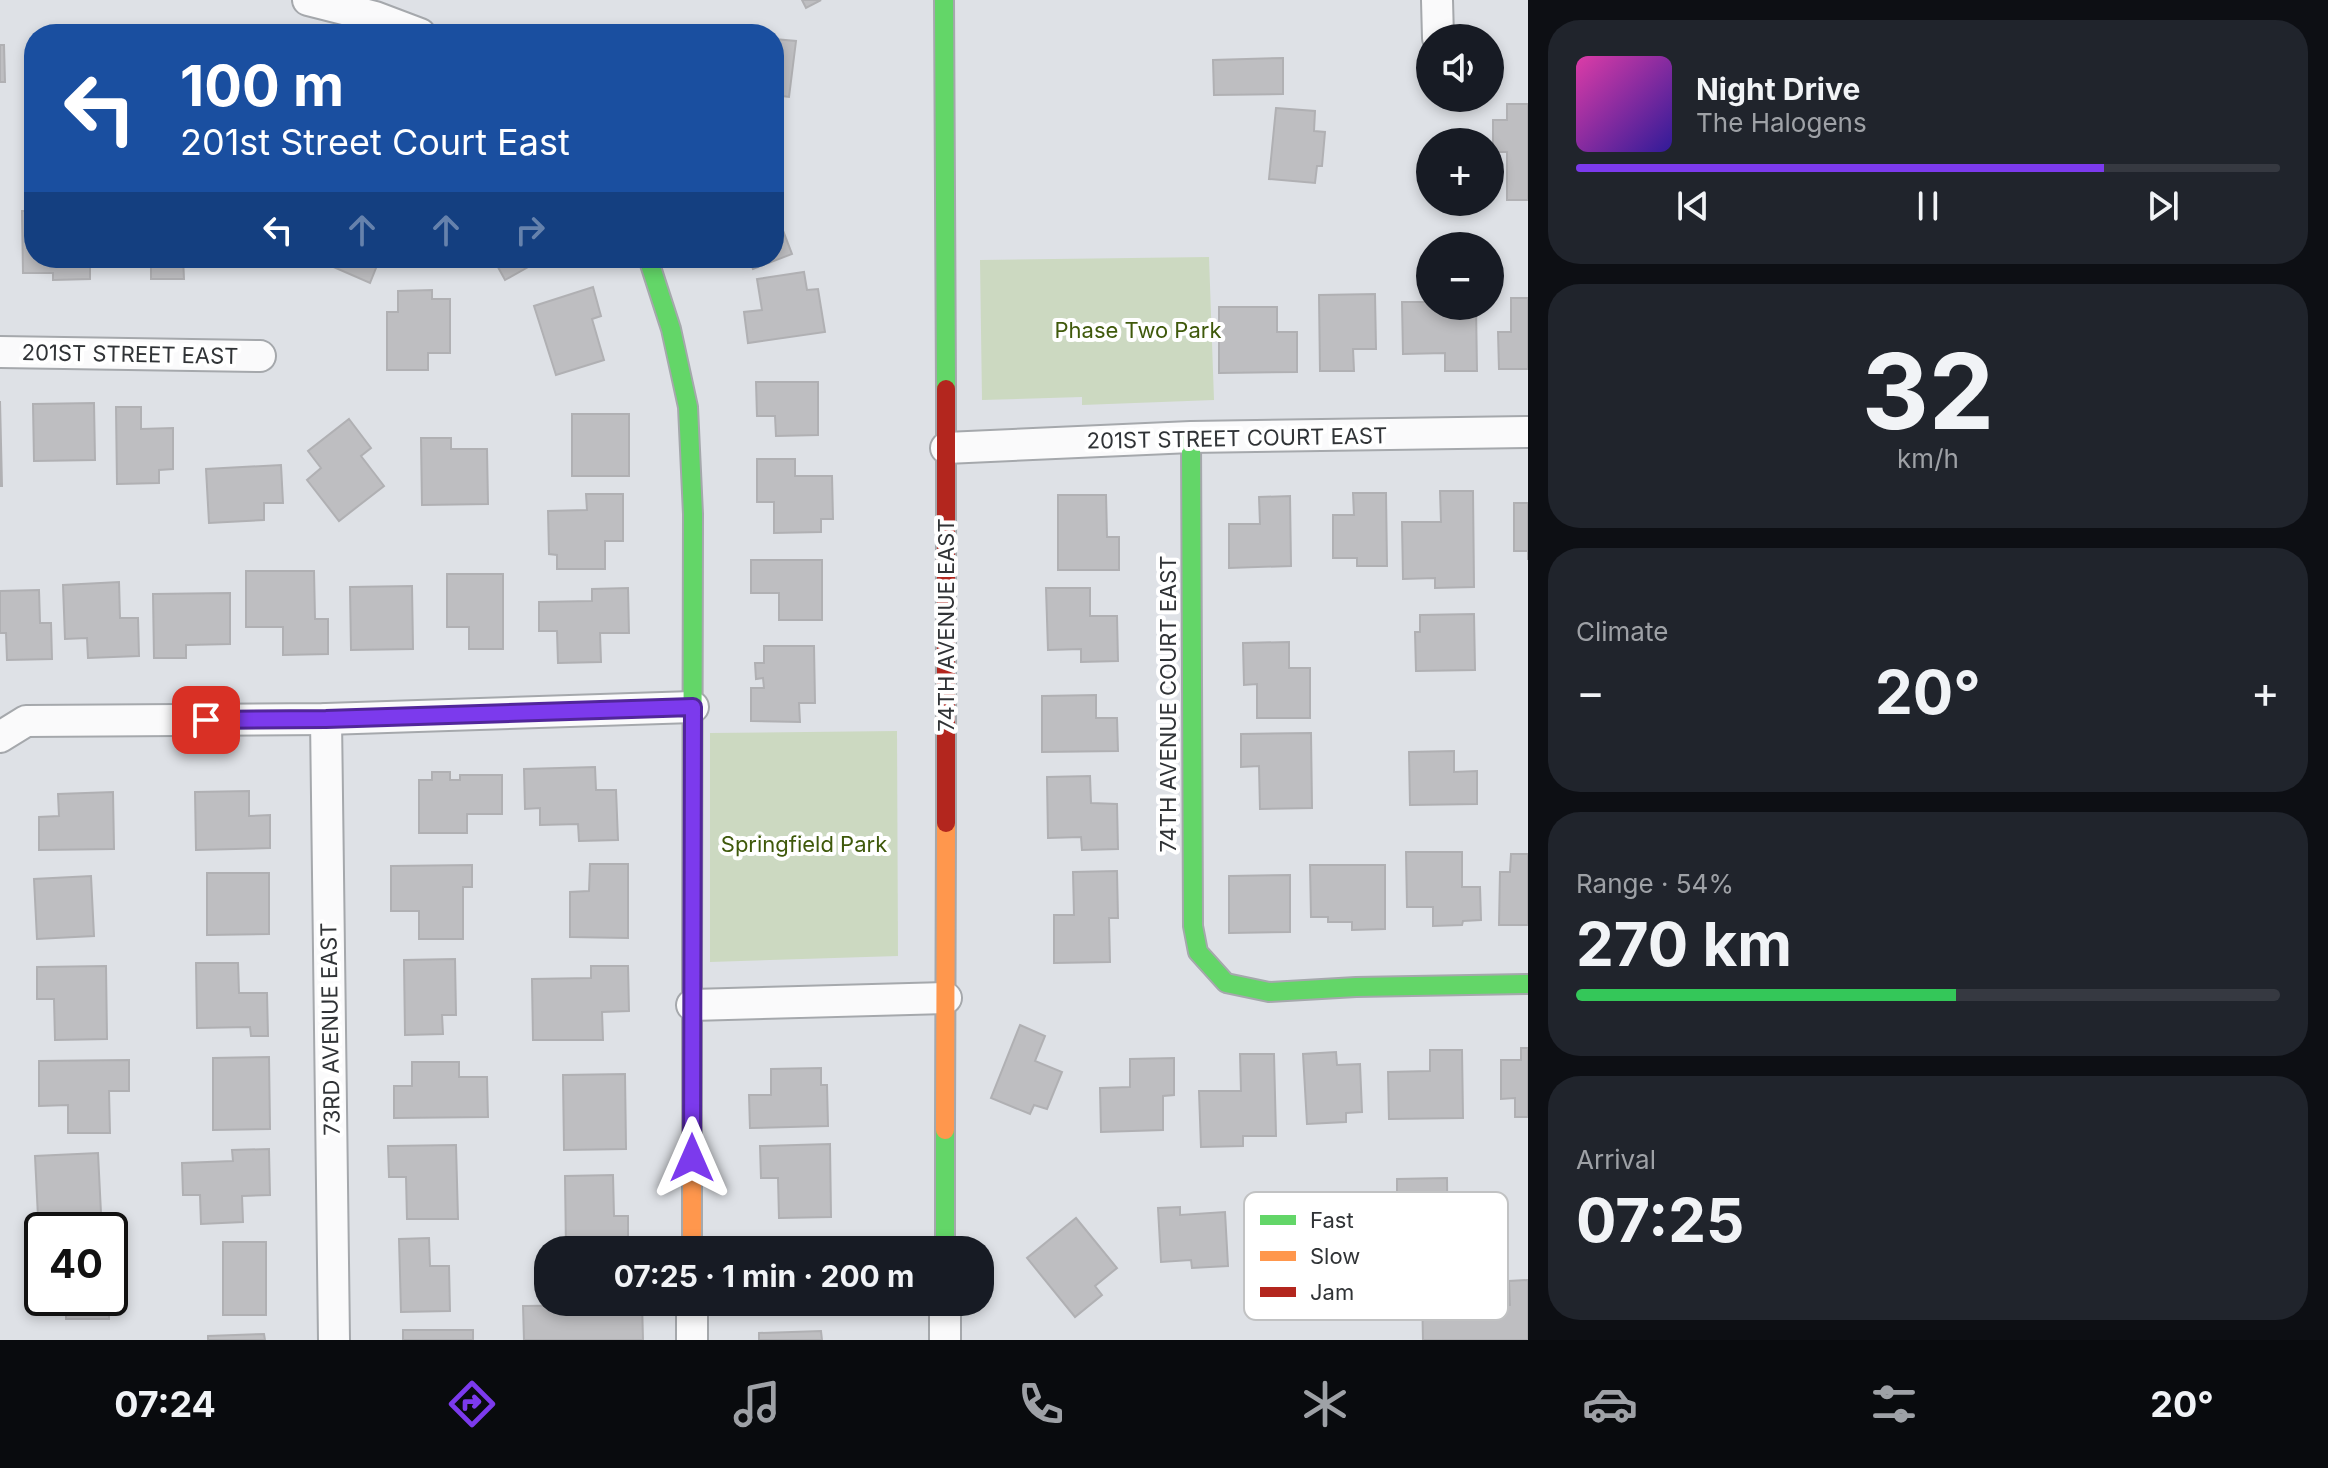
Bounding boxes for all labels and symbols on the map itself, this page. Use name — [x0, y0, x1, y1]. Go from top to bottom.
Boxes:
park label: Phase Two Park — [1055, 317, 1221, 343]
street label: 201ST STREET EAST — [21, 339, 239, 369]
street label: 201ST STREET COURT EAST — [1086, 422, 1388, 454]
street label: 74TH AVENUE EAST — [933, 518, 959, 732]
street label: 74TH AVENUE COURT EAST — [1155, 555, 1181, 853]
pin — [172, 686, 240, 754]
park label: Springfield Park — [721, 831, 887, 857]
street label: 73RD AVENUE EAST — [315, 922, 345, 1136]
position arrow — [650, 1116, 734, 1200]
legend — [1244, 1192, 1508, 1320]
text: Fast — [1310, 1207, 1354, 1233]
speed limit sign: 40 — [24, 1212, 128, 1316]
text: Slow — [1310, 1243, 1360, 1269]
text: Jam — [1310, 1279, 1354, 1305]

